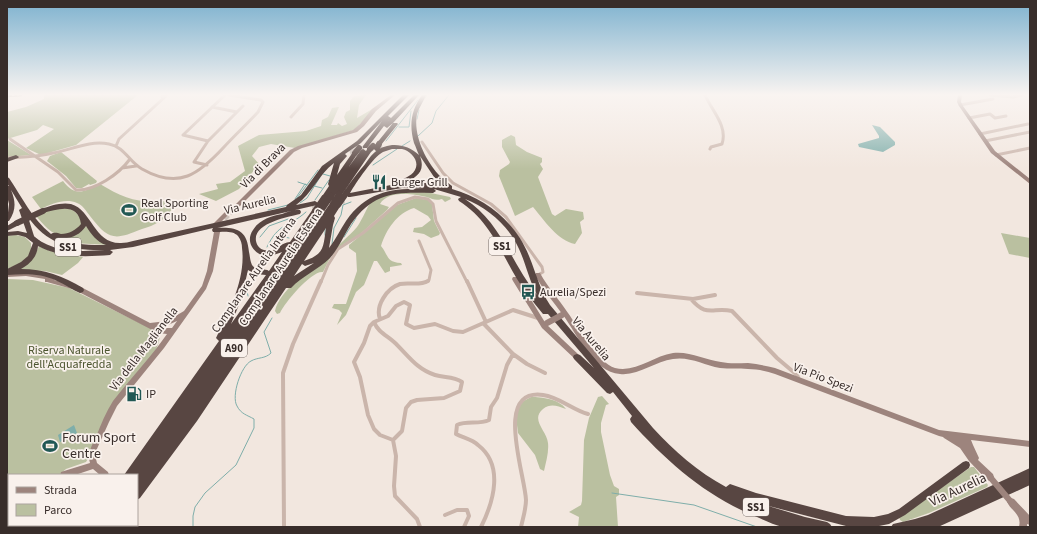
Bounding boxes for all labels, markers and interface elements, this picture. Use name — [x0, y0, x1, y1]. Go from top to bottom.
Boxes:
street label: Via di Brava — [236, 139, 290, 193]
restaurant icon: Burger Grill — [370, 173, 388, 191]
place label: Burger Grill — [391, 174, 448, 191]
street label: Via Aurelia — [222, 191, 278, 219]
place label: Real Sporting Golf Club — [141, 195, 208, 226]
sports icon: Real Sporting Golf Club — [120, 201, 138, 219]
street label: Complanare Aurelia Esterna — [235, 205, 327, 329]
street label: Complanare Aurelia Interna — [208, 214, 300, 336]
road number: SS1 — [489, 237, 515, 255]
road number: SS1 — [55, 238, 81, 256]
bus stop icon: Aurelia/Spezi — [519, 283, 537, 301]
place label: Aurelia/Spezi — [540, 284, 606, 301]
street label: Via della Maglianella — [106, 303, 182, 395]
street label: Via Aurelia — [568, 313, 614, 365]
road number: A90 — [221, 339, 247, 357]
park label: Riserva Naturale dell'Acquafredda — [27, 342, 111, 373]
street label: Via Pio Spezi — [790, 359, 856, 397]
fuel station icon: IP — [125, 385, 143, 403]
place label: IP — [146, 386, 156, 403]
place label: Forum Sport Centre — [62, 428, 136, 464]
sports icon: Forum Sport Centre — [41, 437, 59, 455]
street label: Via Aurelia — [926, 468, 990, 512]
legend — [8, 474, 138, 526]
text: Strada — [44, 482, 77, 499]
road number: SS1 — [743, 498, 769, 516]
text: Parco — [44, 502, 72, 519]

